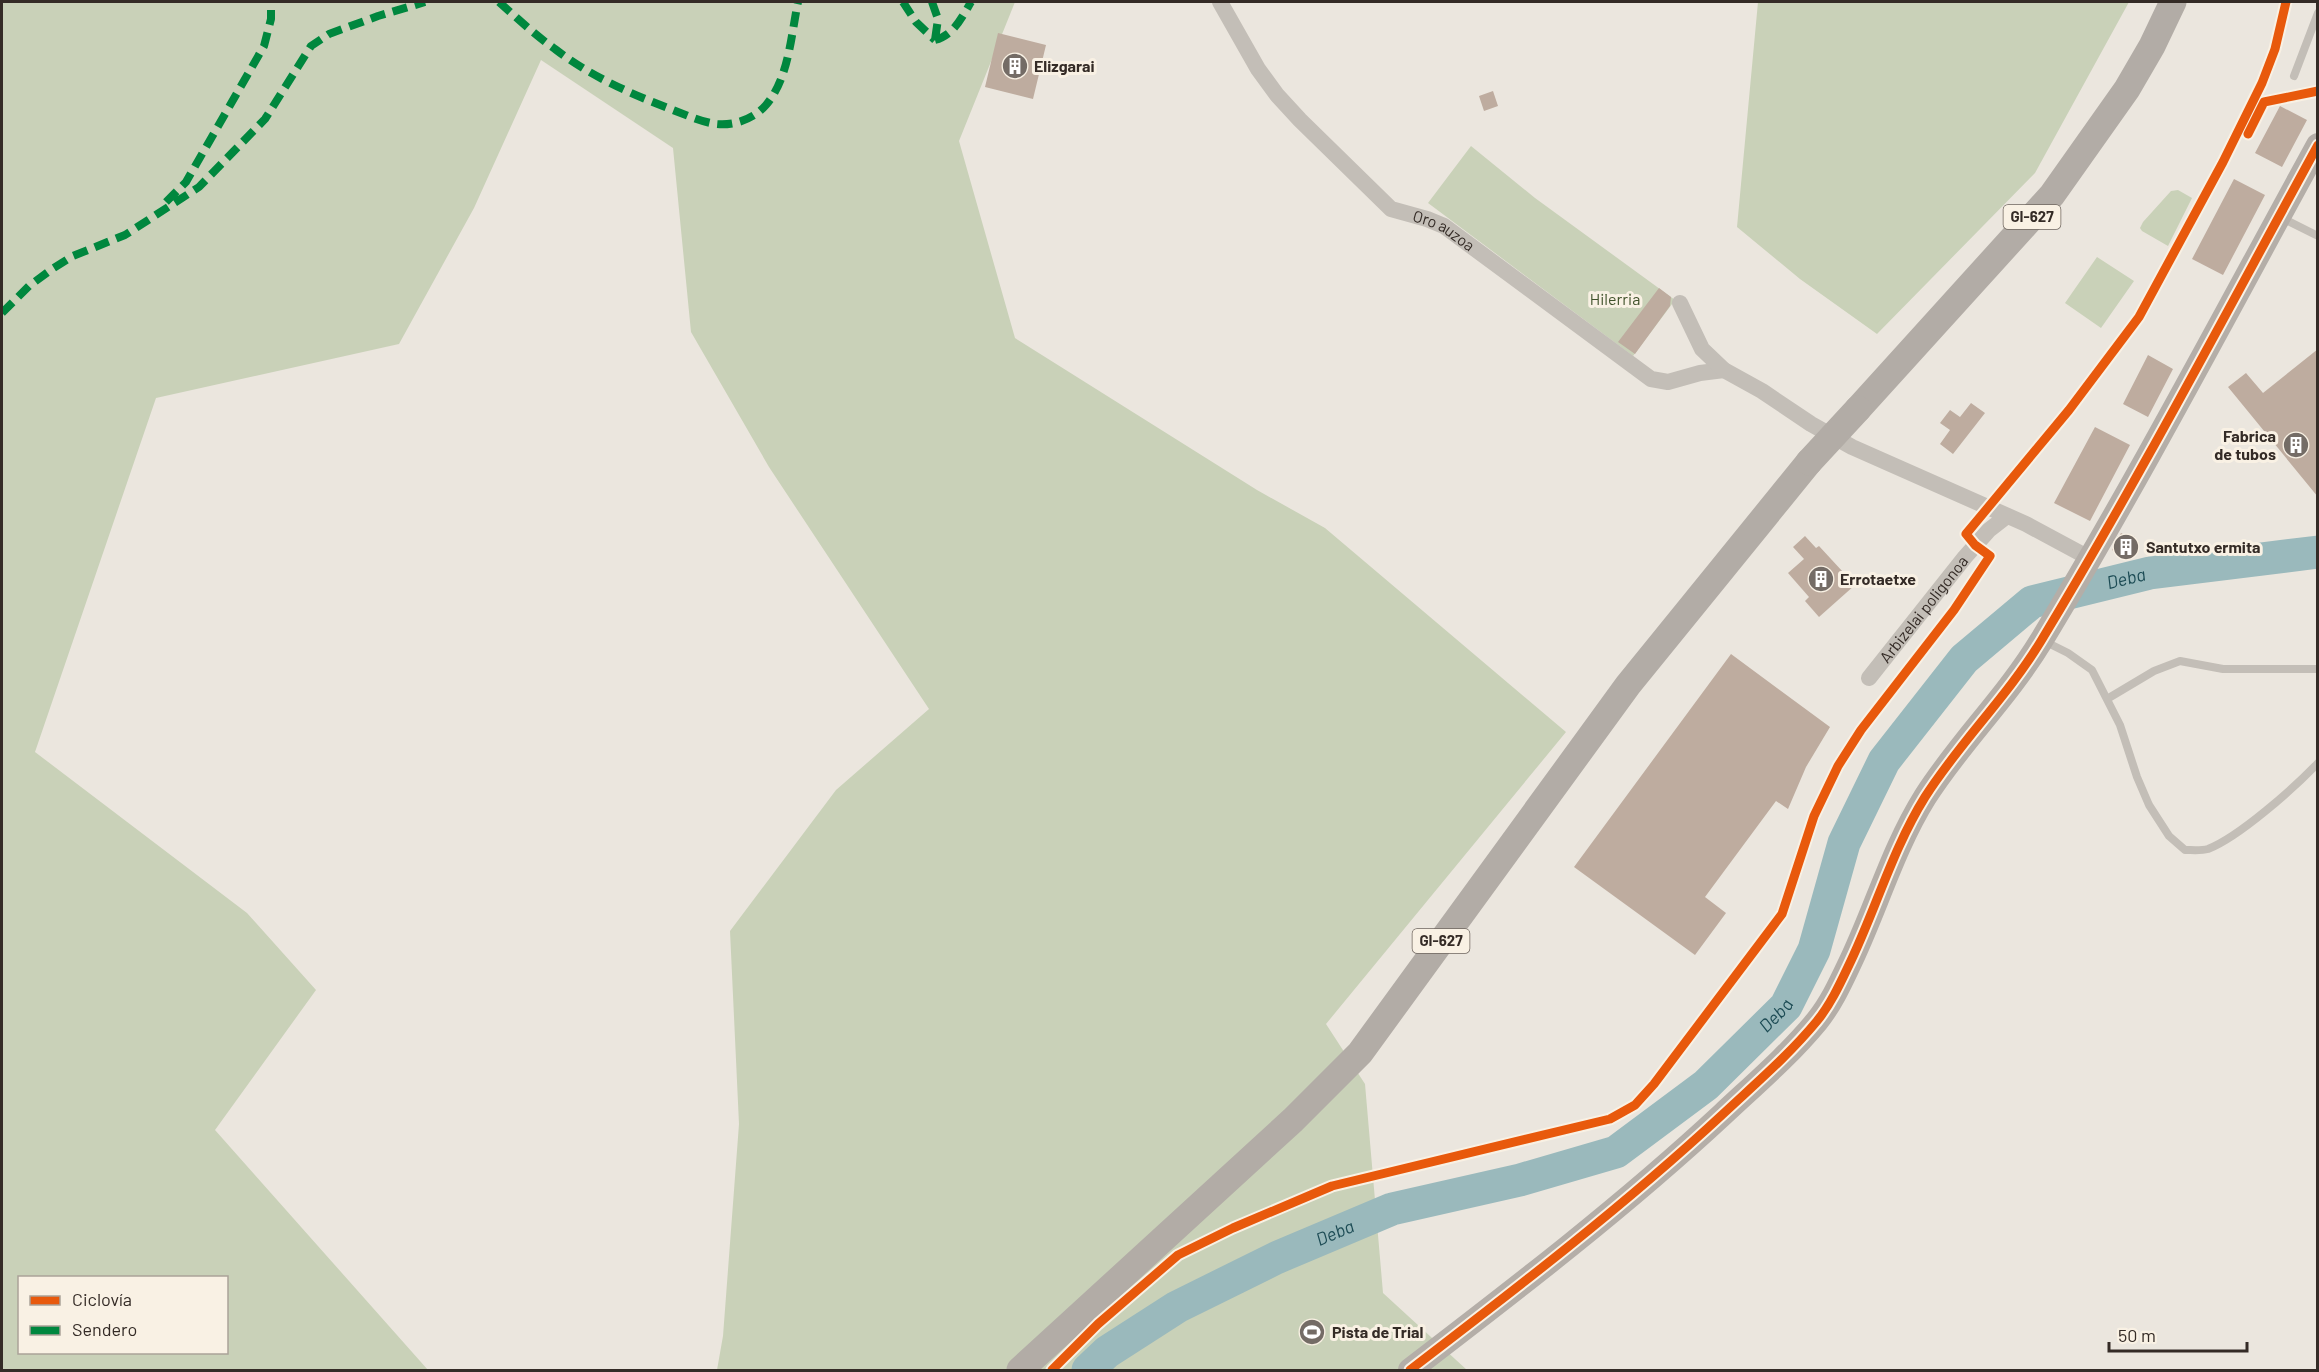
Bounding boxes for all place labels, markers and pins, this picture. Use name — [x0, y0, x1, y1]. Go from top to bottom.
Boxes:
building icon: Elizgarai — [1000, 51, 1030, 81]
place label: Elizgarai — [1034, 56, 1095, 75]
place label: Fabrica de tubos — [2214, 426, 2276, 463]
building icon: Fabrica de tubos — [2281, 430, 2311, 460]
building icon: Santutxo ermita — [2111, 532, 2141, 562]
place label: Santutxo ermita — [2146, 537, 2260, 556]
building icon: Errotaetxe — [1806, 564, 1836, 594]
place label: Errotaetxe — [1840, 569, 1916, 588]
sports icon: Pista de Trial — [1297, 1317, 1327, 1347]
place label: Pista de Trial — [1332, 1322, 1423, 1341]

